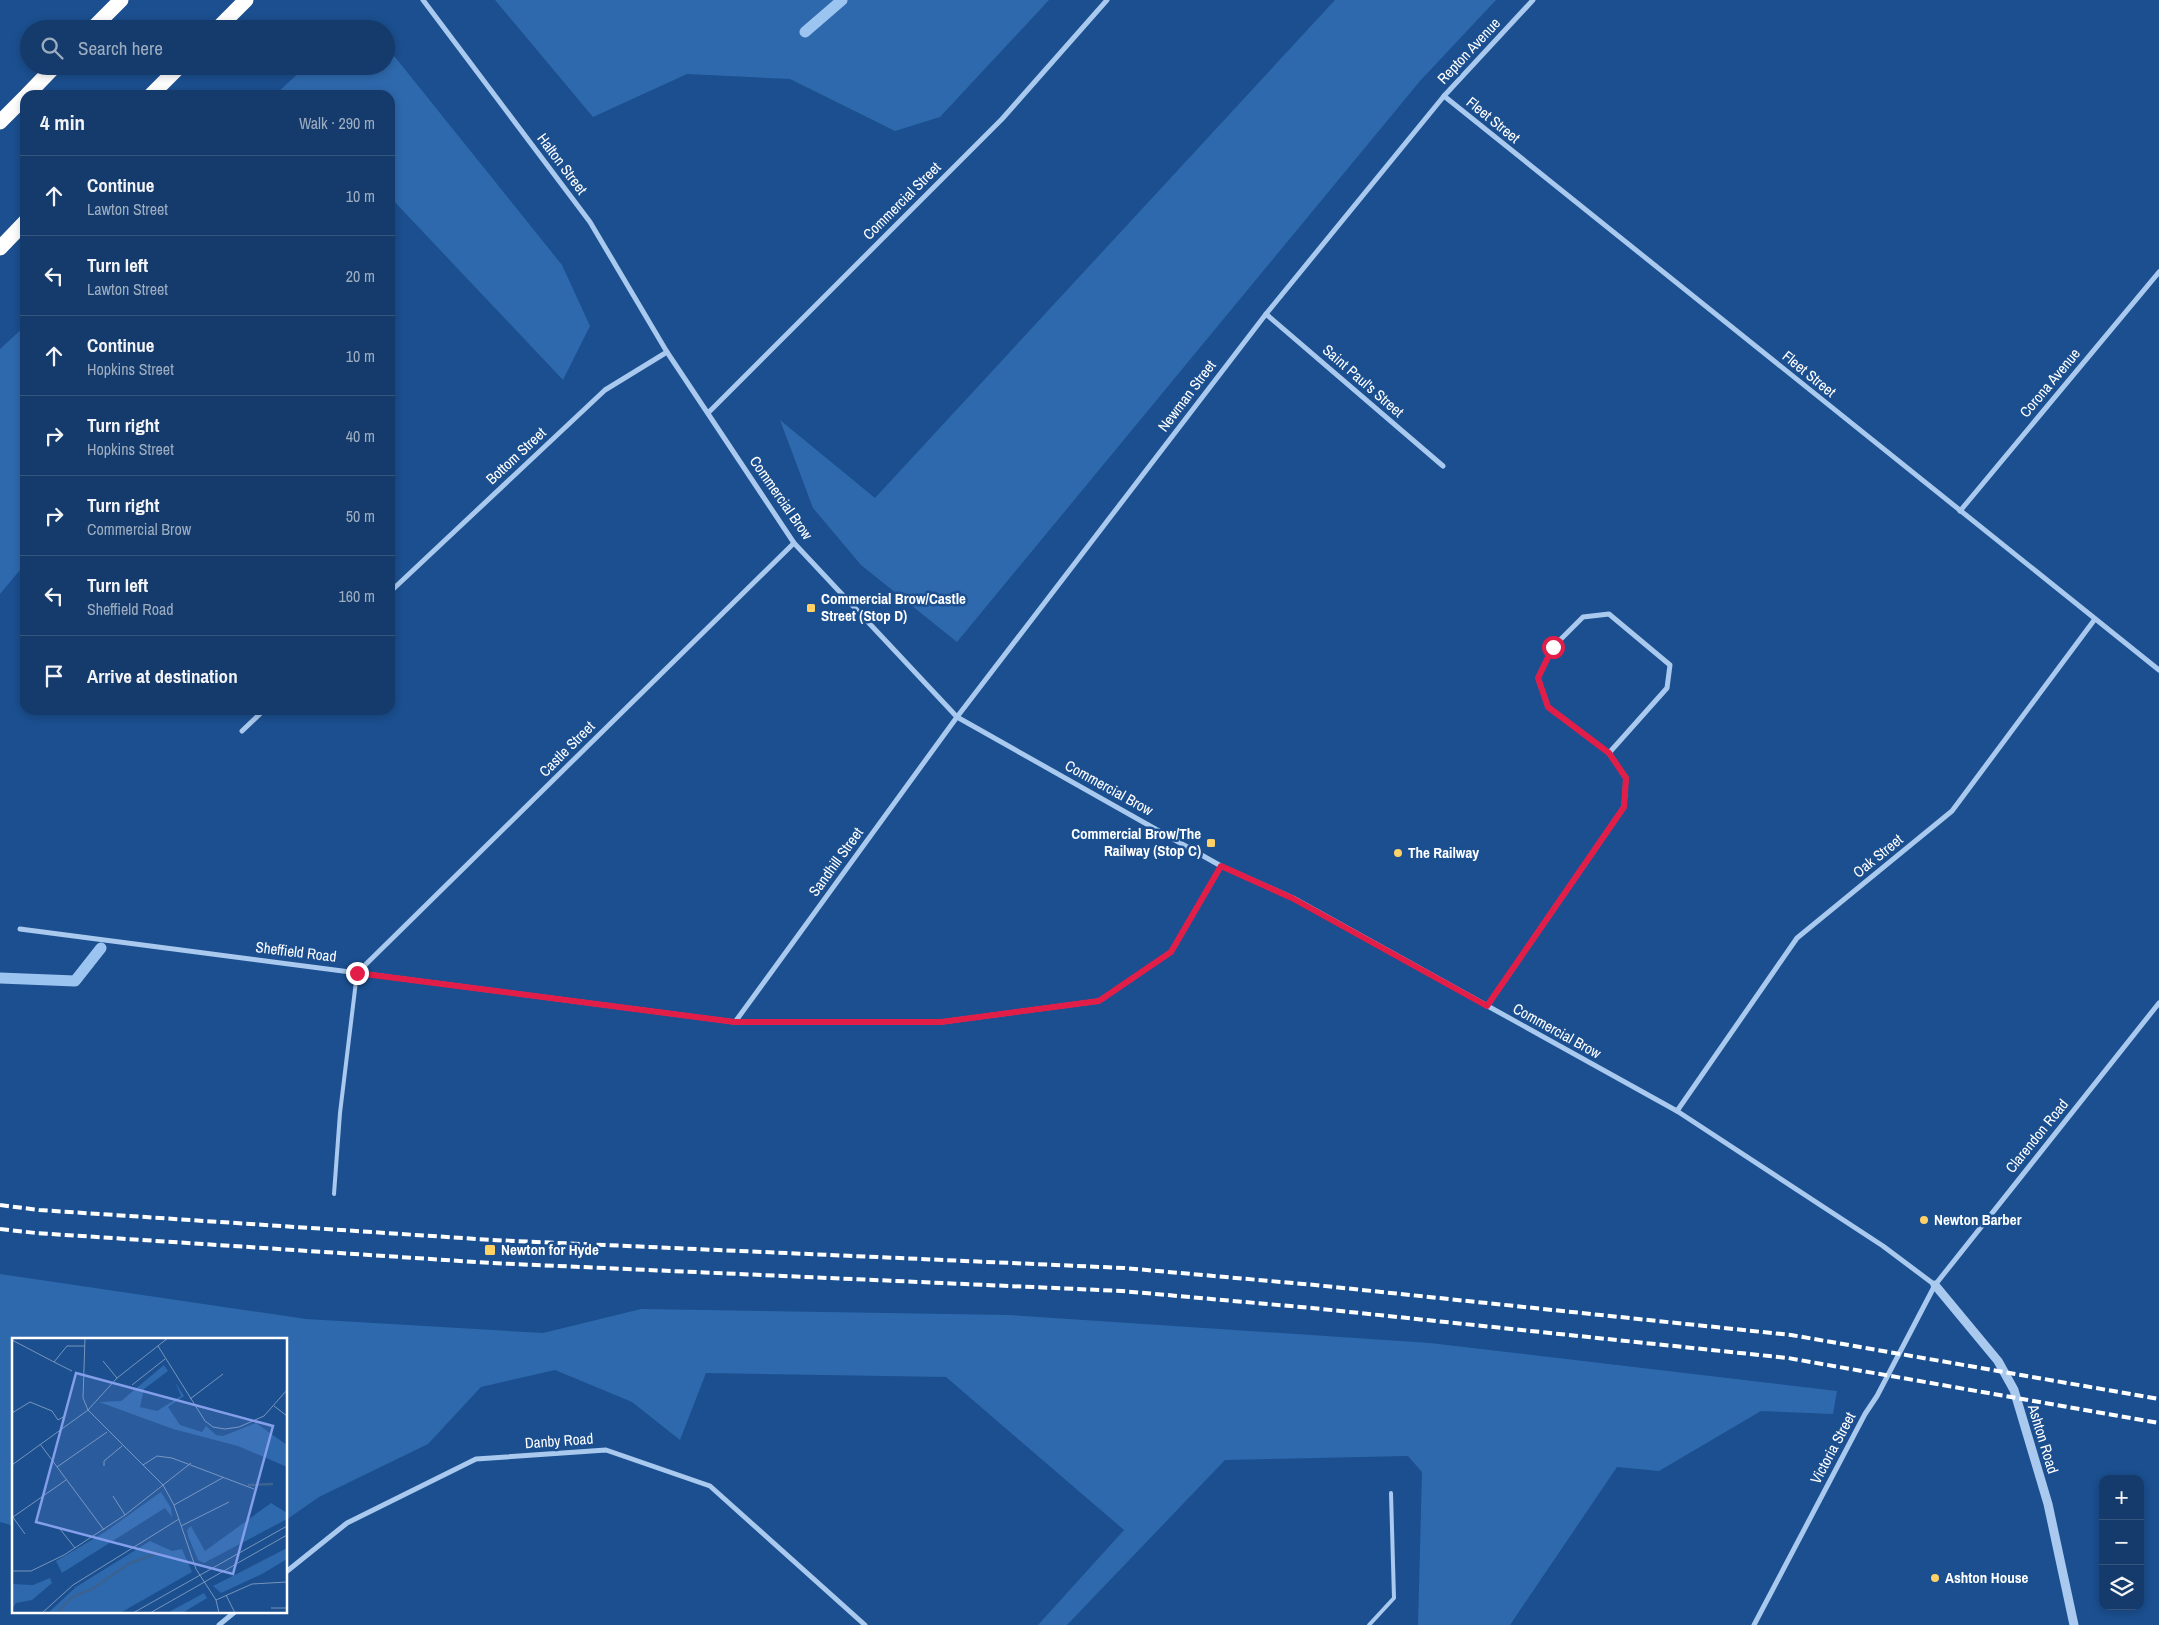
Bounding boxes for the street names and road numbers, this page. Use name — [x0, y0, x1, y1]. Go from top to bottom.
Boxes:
street label: Repton Avenue — [1432, 13, 1505, 89]
street label: Fleet Street — [1462, 91, 1525, 148]
street label: Halton Street — [532, 129, 593, 199]
street label: Commercial Street — [858, 157, 946, 244]
street label: Saint Paul's Street — [1318, 339, 1409, 422]
street label: Corona Avenue — [2014, 343, 2085, 422]
street label: Fleet Street — [1778, 345, 1841, 402]
street label: Newman Street — [1153, 355, 1221, 436]
street label: Bottom Street — [481, 422, 551, 489]
street label: Commercial Brow — [745, 452, 818, 544]
street label: Castle Street — [534, 716, 600, 781]
street label: Commercial Brow — [1061, 755, 1157, 820]
street label: Sandhill Street — [803, 822, 868, 901]
street label: Oak Street — [1848, 829, 1908, 882]
street label: Sheffield Road — [254, 936, 338, 967]
street label: Commercial Brow — [1509, 998, 1605, 1063]
street label: Clarendon Road — [2000, 1094, 2073, 1177]
street label: Ashton Road — [2023, 1401, 2064, 1476]
street label: Victoria Street — [1805, 1408, 1861, 1487]
street label: Danby Road — [524, 1428, 594, 1453]

